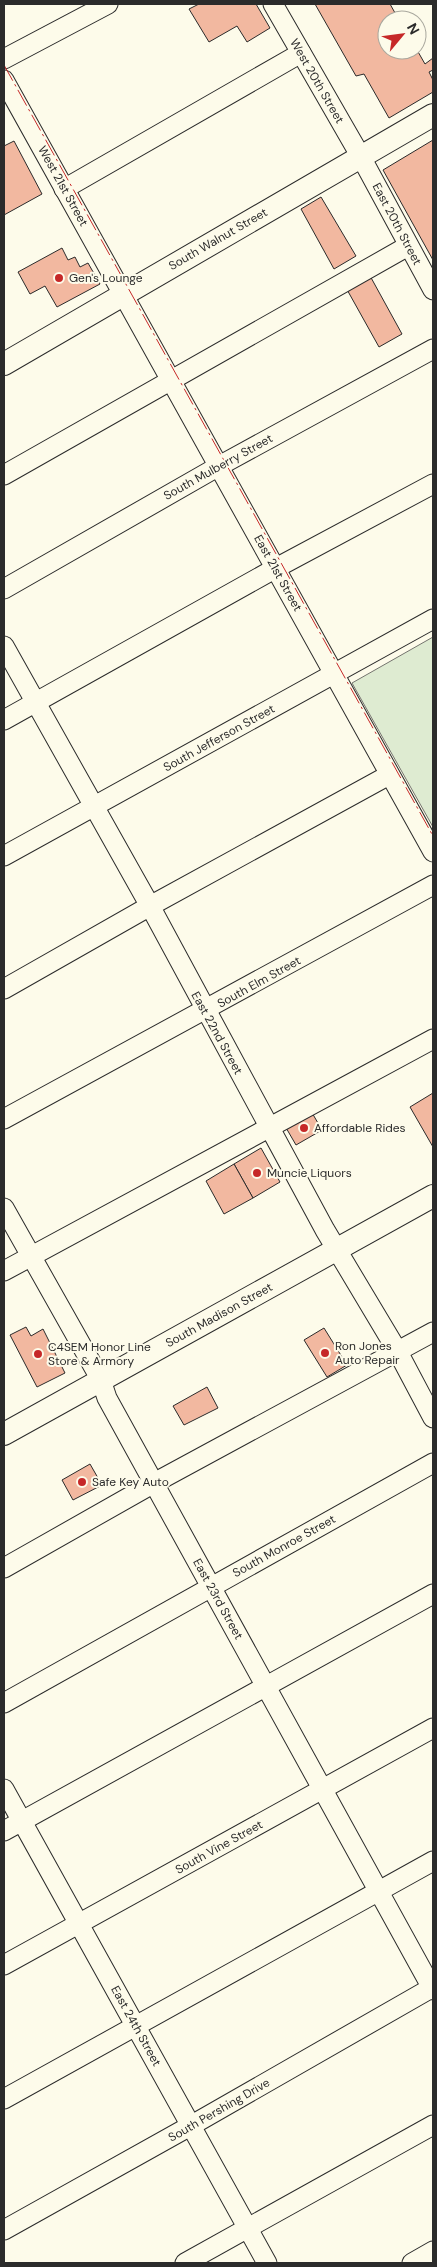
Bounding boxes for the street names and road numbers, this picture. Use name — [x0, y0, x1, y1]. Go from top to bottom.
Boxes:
street label: West 20th Street — [286, 36, 348, 127]
street label: West 21st Street — [34, 143, 92, 229]
street label: East 20th Street — [369, 180, 426, 268]
street label: South Walnut Street — [166, 204, 271, 274]
street label: South Mulberry Street — [161, 430, 276, 504]
street label: East 21st Street — [250, 532, 306, 614]
street label: South Jefferson Street — [160, 701, 278, 775]
street label: South Elm Street — [214, 952, 304, 1012]
street label: East 22nd Street — [188, 989, 247, 1078]
street label: South Madison Street — [163, 1279, 276, 1351]
street label: South Monroe Street — [230, 1511, 339, 1581]
street label: East 23rd Street — [189, 1556, 247, 1642]
street label: South Vine Street — [172, 1816, 266, 1878]
street label: East 24th Street — [107, 1983, 165, 2069]
street label: South Pershing Drive — [165, 2074, 273, 2146]

